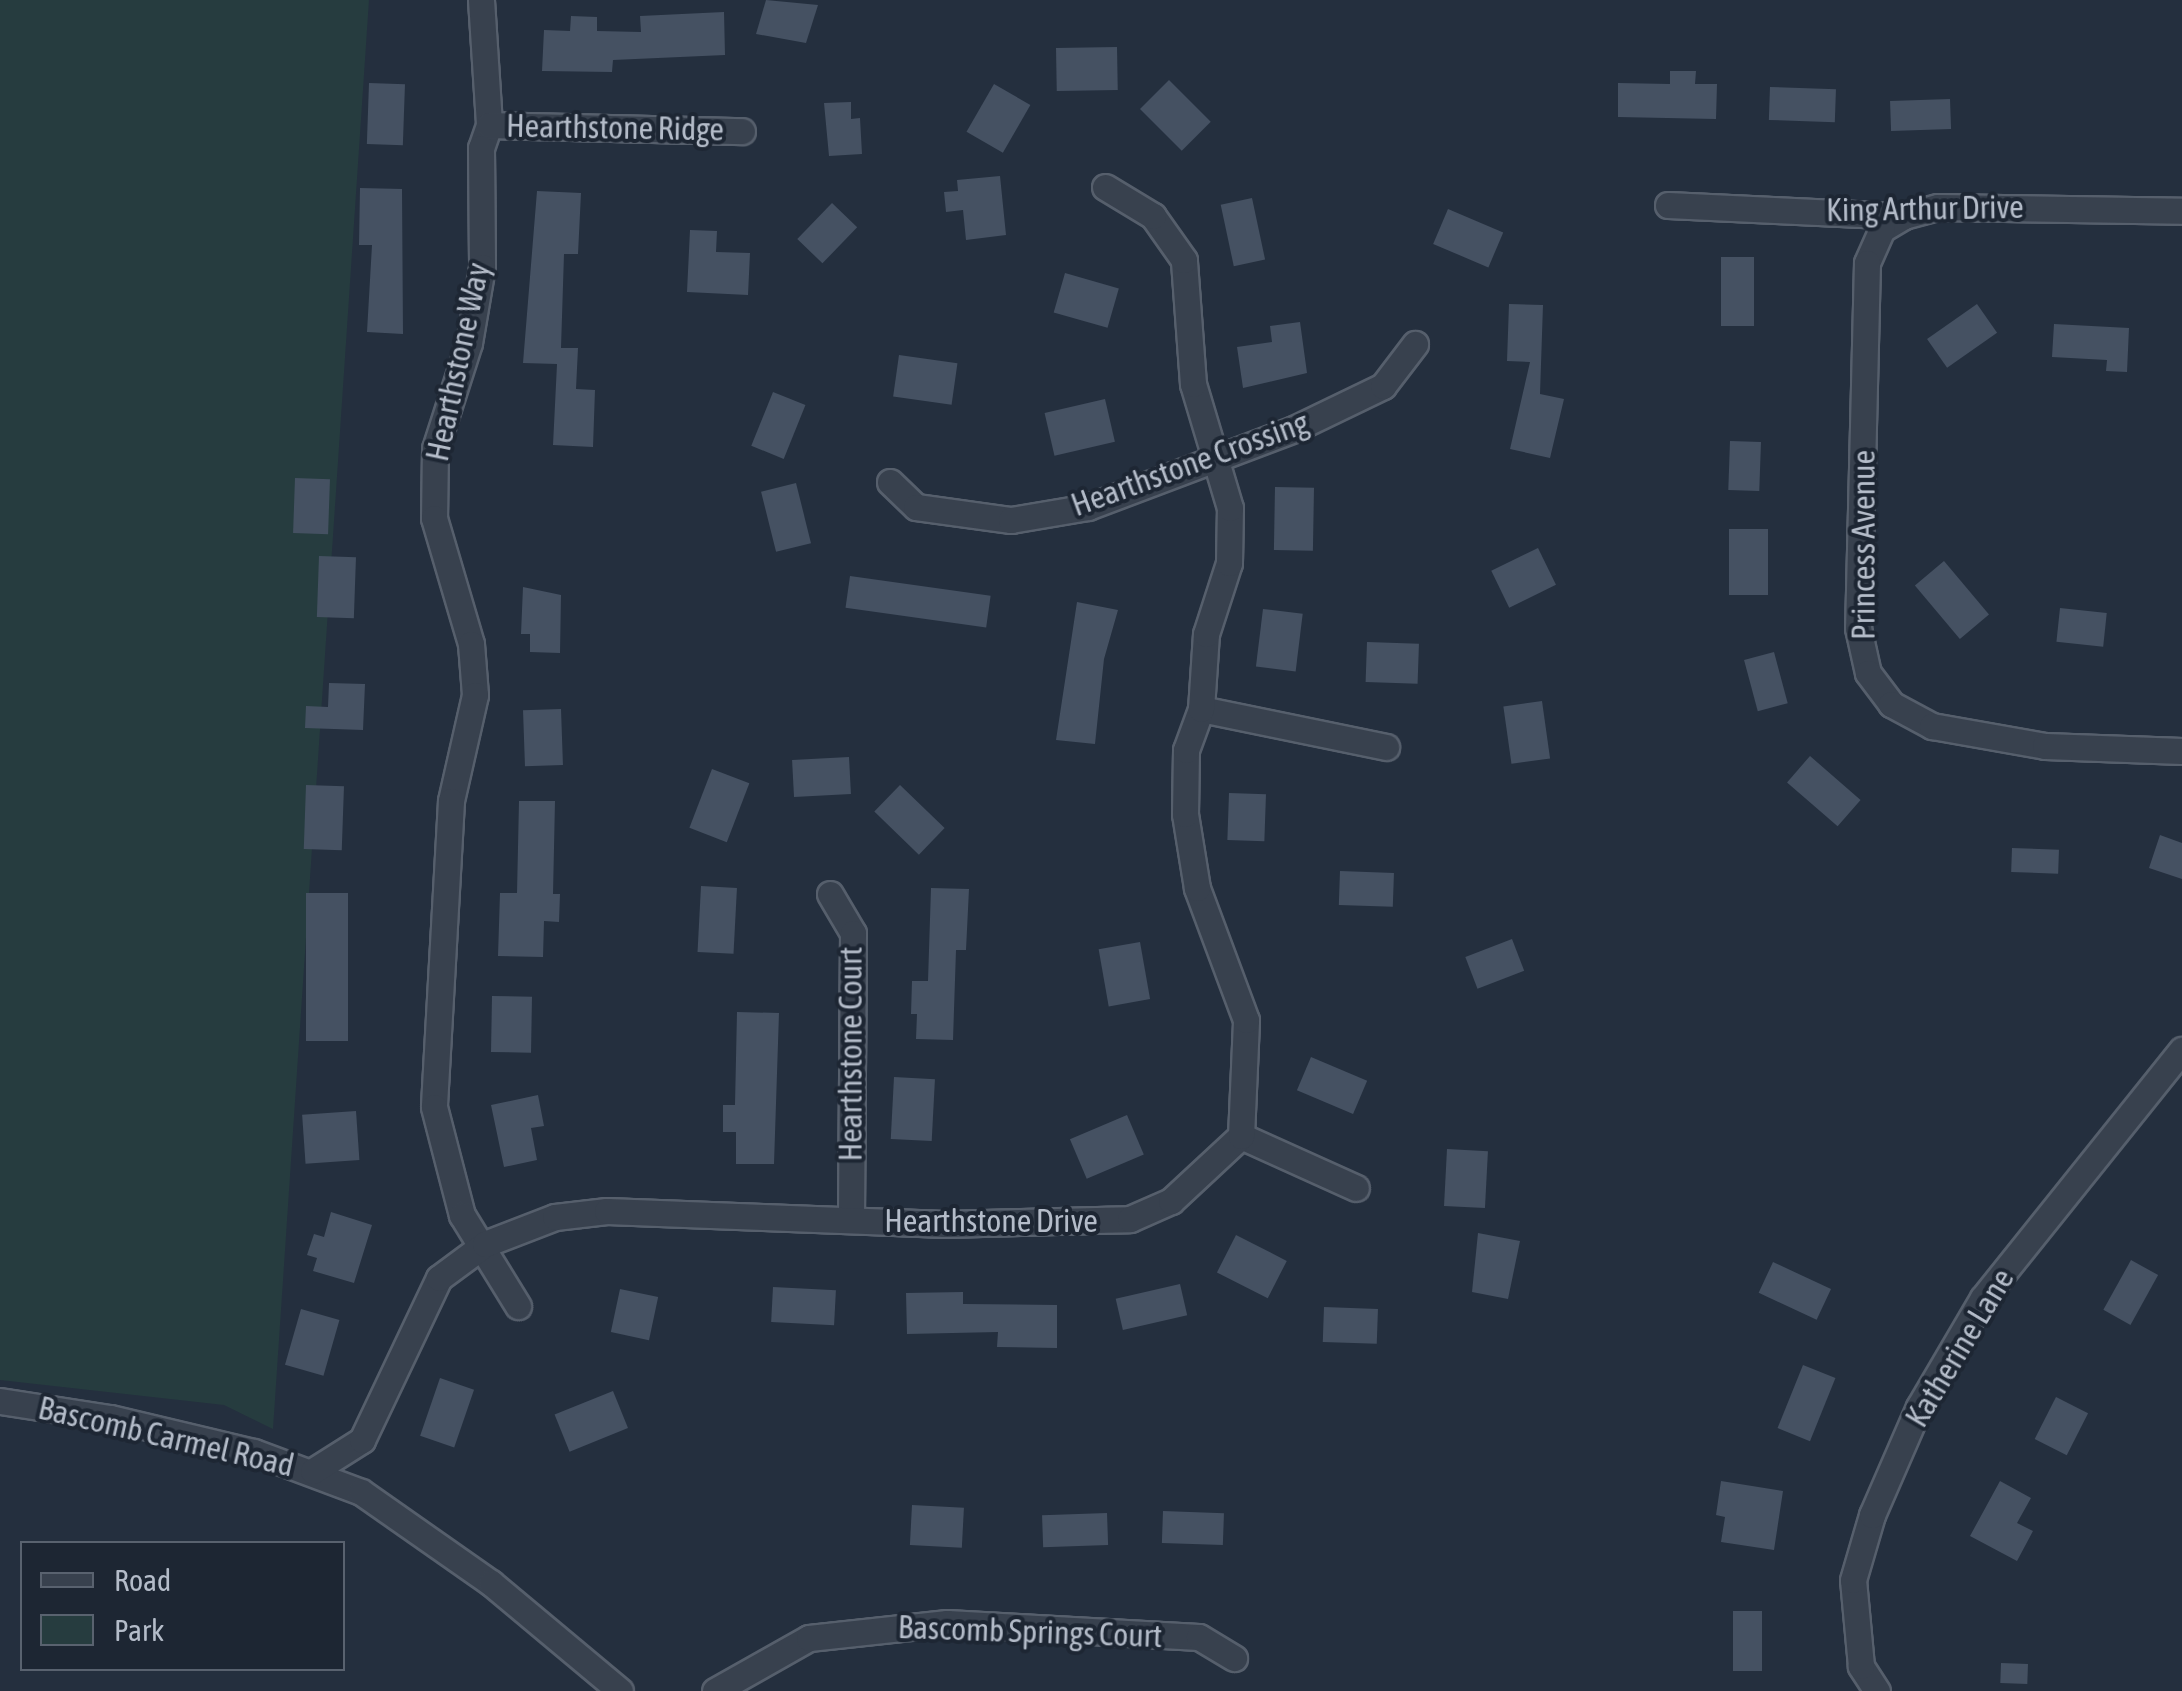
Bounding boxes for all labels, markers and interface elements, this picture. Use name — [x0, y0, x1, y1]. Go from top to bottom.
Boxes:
street label: Hearthstone Ridge — [506, 107, 724, 149]
street label: King Arthur Drive — [1826, 188, 2024, 230]
street label: Hearthstone Way — [418, 259, 498, 465]
street label: Hearthstone Crossing — [1066, 403, 1314, 525]
street label: Princess Avenue — [1845, 450, 1883, 640]
street label: Hearthstone Court — [832, 947, 870, 1161]
street label: Hearthstone Drive — [884, 1202, 1098, 1240]
street label: Katherine Lane — [1898, 1262, 2022, 1434]
street label: Bascomb Carmel Road — [34, 1389, 298, 1485]
legend — [20, 1541, 345, 1671]
text: Road — [114, 1563, 171, 1597]
street label: Bascomb Springs Court — [897, 1608, 1163, 1656]
text: Park — [114, 1613, 164, 1647]

